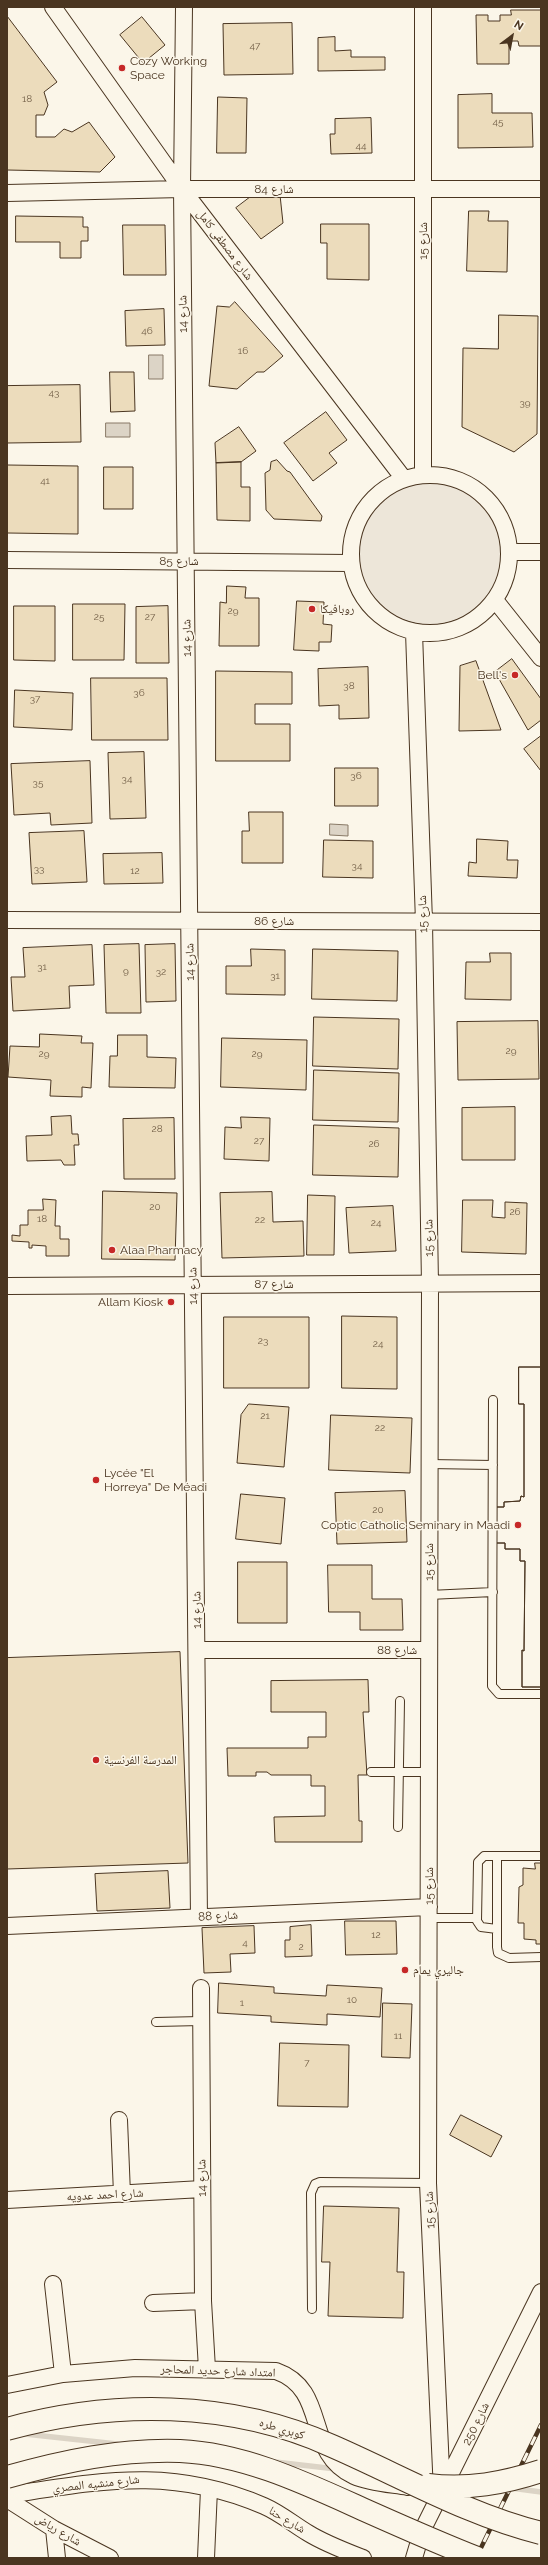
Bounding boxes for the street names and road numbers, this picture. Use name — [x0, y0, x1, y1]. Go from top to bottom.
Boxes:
street label: شارع 84 — [254, 182, 294, 196]
street label: شارع مصطفى كامل — [194, 207, 256, 283]
street label: شارع 15 — [416, 222, 430, 260]
street label: شارع 14 — [175, 295, 191, 333]
street label: شارع 85 — [159, 554, 199, 568]
street label: شارع 14 — [179, 619, 195, 657]
street label: شارع 15 — [415, 895, 431, 933]
street label: شارع 86 — [254, 914, 294, 928]
street label: شارع 14 — [182, 943, 198, 981]
street label: شارع 15 — [421, 1219, 437, 1257]
street label: شارع 14 — [185, 1267, 201, 1305]
street label: شارع 87 — [254, 1277, 294, 1291]
street label: شارع 15 — [422, 1543, 436, 1581]
street label: شارع 14 — [189, 1591, 205, 1629]
street label: شارع 88 — [377, 1643, 417, 1657]
street label: شارع 15 — [422, 1867, 436, 1905]
street label: شارع 88 — [198, 1908, 238, 1924]
street label: شارع 14 — [194, 2159, 210, 2197]
street label: شارع احمد عدويه — [66, 2186, 144, 2204]
street label: شارع 15 — [422, 2191, 438, 2229]
street label: امتداد شارع حديد المحاجر — [160, 2362, 276, 2380]
street label: شارع 250 — [459, 2400, 493, 2448]
street label: كوبري طره — [257, 2415, 307, 2443]
street label: شارع منشيه المصري — [52, 2472, 140, 2496]
street label: شارع حنا — [266, 2504, 308, 2536]
street label: شارع رياض — [32, 2511, 84, 2549]

